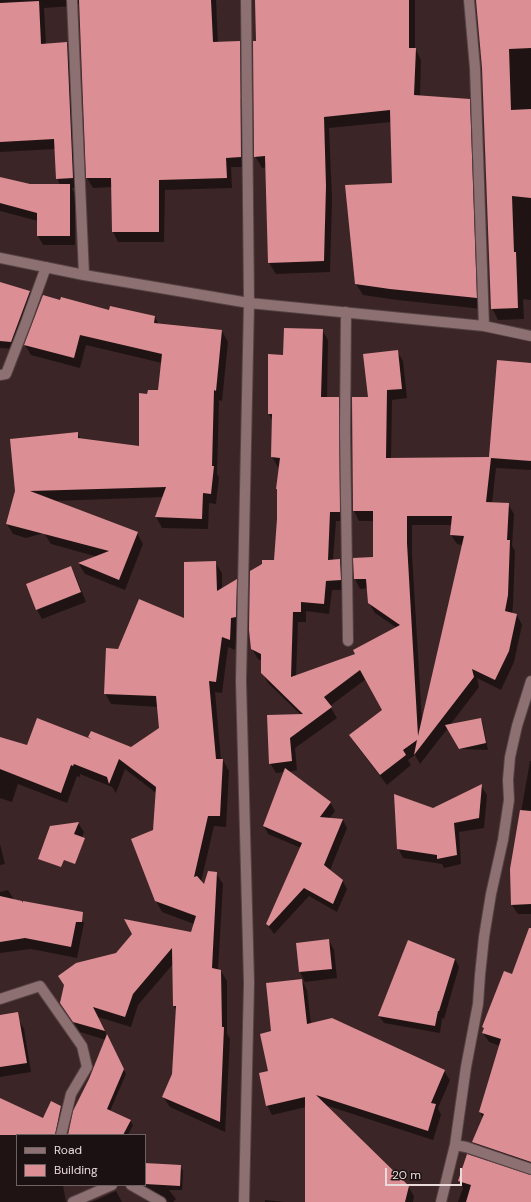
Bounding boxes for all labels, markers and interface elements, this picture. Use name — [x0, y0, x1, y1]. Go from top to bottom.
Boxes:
legend — [16, 1134, 146, 1186]
text: Road — [54, 1142, 82, 1158]
scale bar — [387, 1160, 464, 1186]
text: Building — [54, 1162, 98, 1178]
text: 20 m — [392, 1167, 421, 1183]

